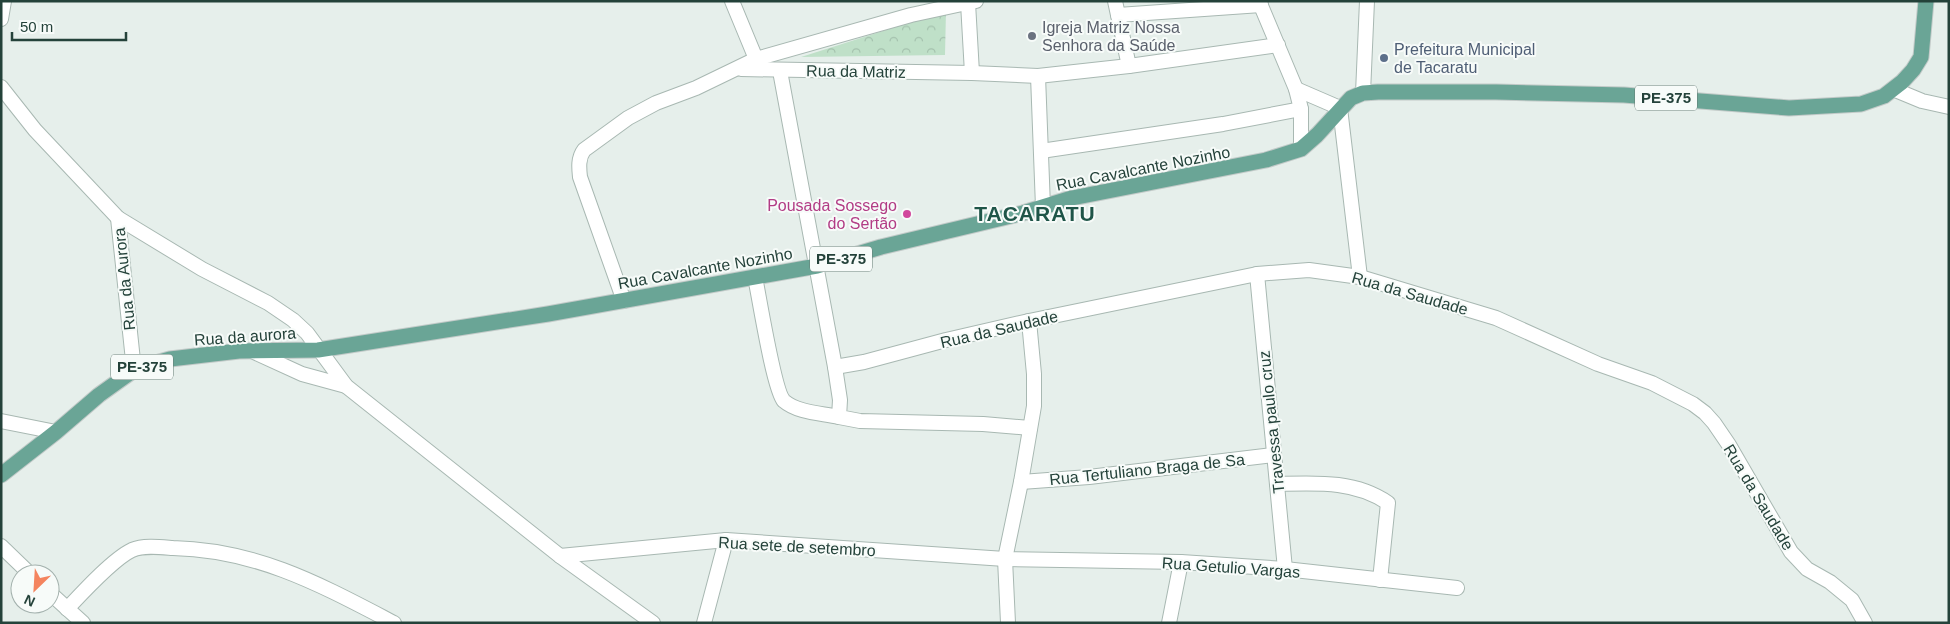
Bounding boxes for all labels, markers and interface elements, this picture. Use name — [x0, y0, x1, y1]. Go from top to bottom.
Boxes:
scale bar — [12, 10, 126, 42]
text: 50 m — [20, 18, 53, 35]
place label: Igreja Matriz Nossa Senhora da Saúde — [1042, 19, 1180, 54]
marker: Igreja Matriz Nossa Senhora da Saúde — [1026, 30, 1038, 42]
place label: Prefeitura Municipal de Tacaratu — [1394, 41, 1535, 76]
marker: Prefeitura Municipal de Tacaratu — [1378, 52, 1390, 64]
street label: Rua da Matriz — [806, 62, 906, 81]
road number: PE-375 — [1635, 86, 1697, 110]
street label: Rua Cavalcante Nozinho — [1055, 143, 1232, 194]
place label: Pousada Sossego do Sertão — [767, 197, 897, 232]
district label: TACARATU — [974, 202, 1096, 225]
marker: Pousada Sossego do Sertão — [901, 208, 913, 220]
street label: Rua da Aurora — [111, 227, 138, 331]
street label: Rua Cavalcante Nozinho — [616, 245, 794, 292]
road number: PE-375 — [810, 246, 872, 272]
street label: Rua da Saudade — [1350, 269, 1470, 318]
street label: Rua da Saudade — [939, 308, 1060, 351]
street label: Rua da aurora — [193, 324, 297, 349]
street label: Travessa paulo cruz — [1256, 350, 1287, 494]
road number: PE-375 — [111, 354, 173, 380]
street label: Rua da Saudade — [1720, 441, 1797, 553]
street label: Rua Tertuliano Braga de Sa — [1049, 451, 1246, 488]
street label: Rua sete de setembro — [718, 534, 876, 559]
street label: Rua Getulio Vargas — [1161, 554, 1301, 581]
north arrow — [10, 564, 60, 614]
text: N — [22, 591, 37, 610]

